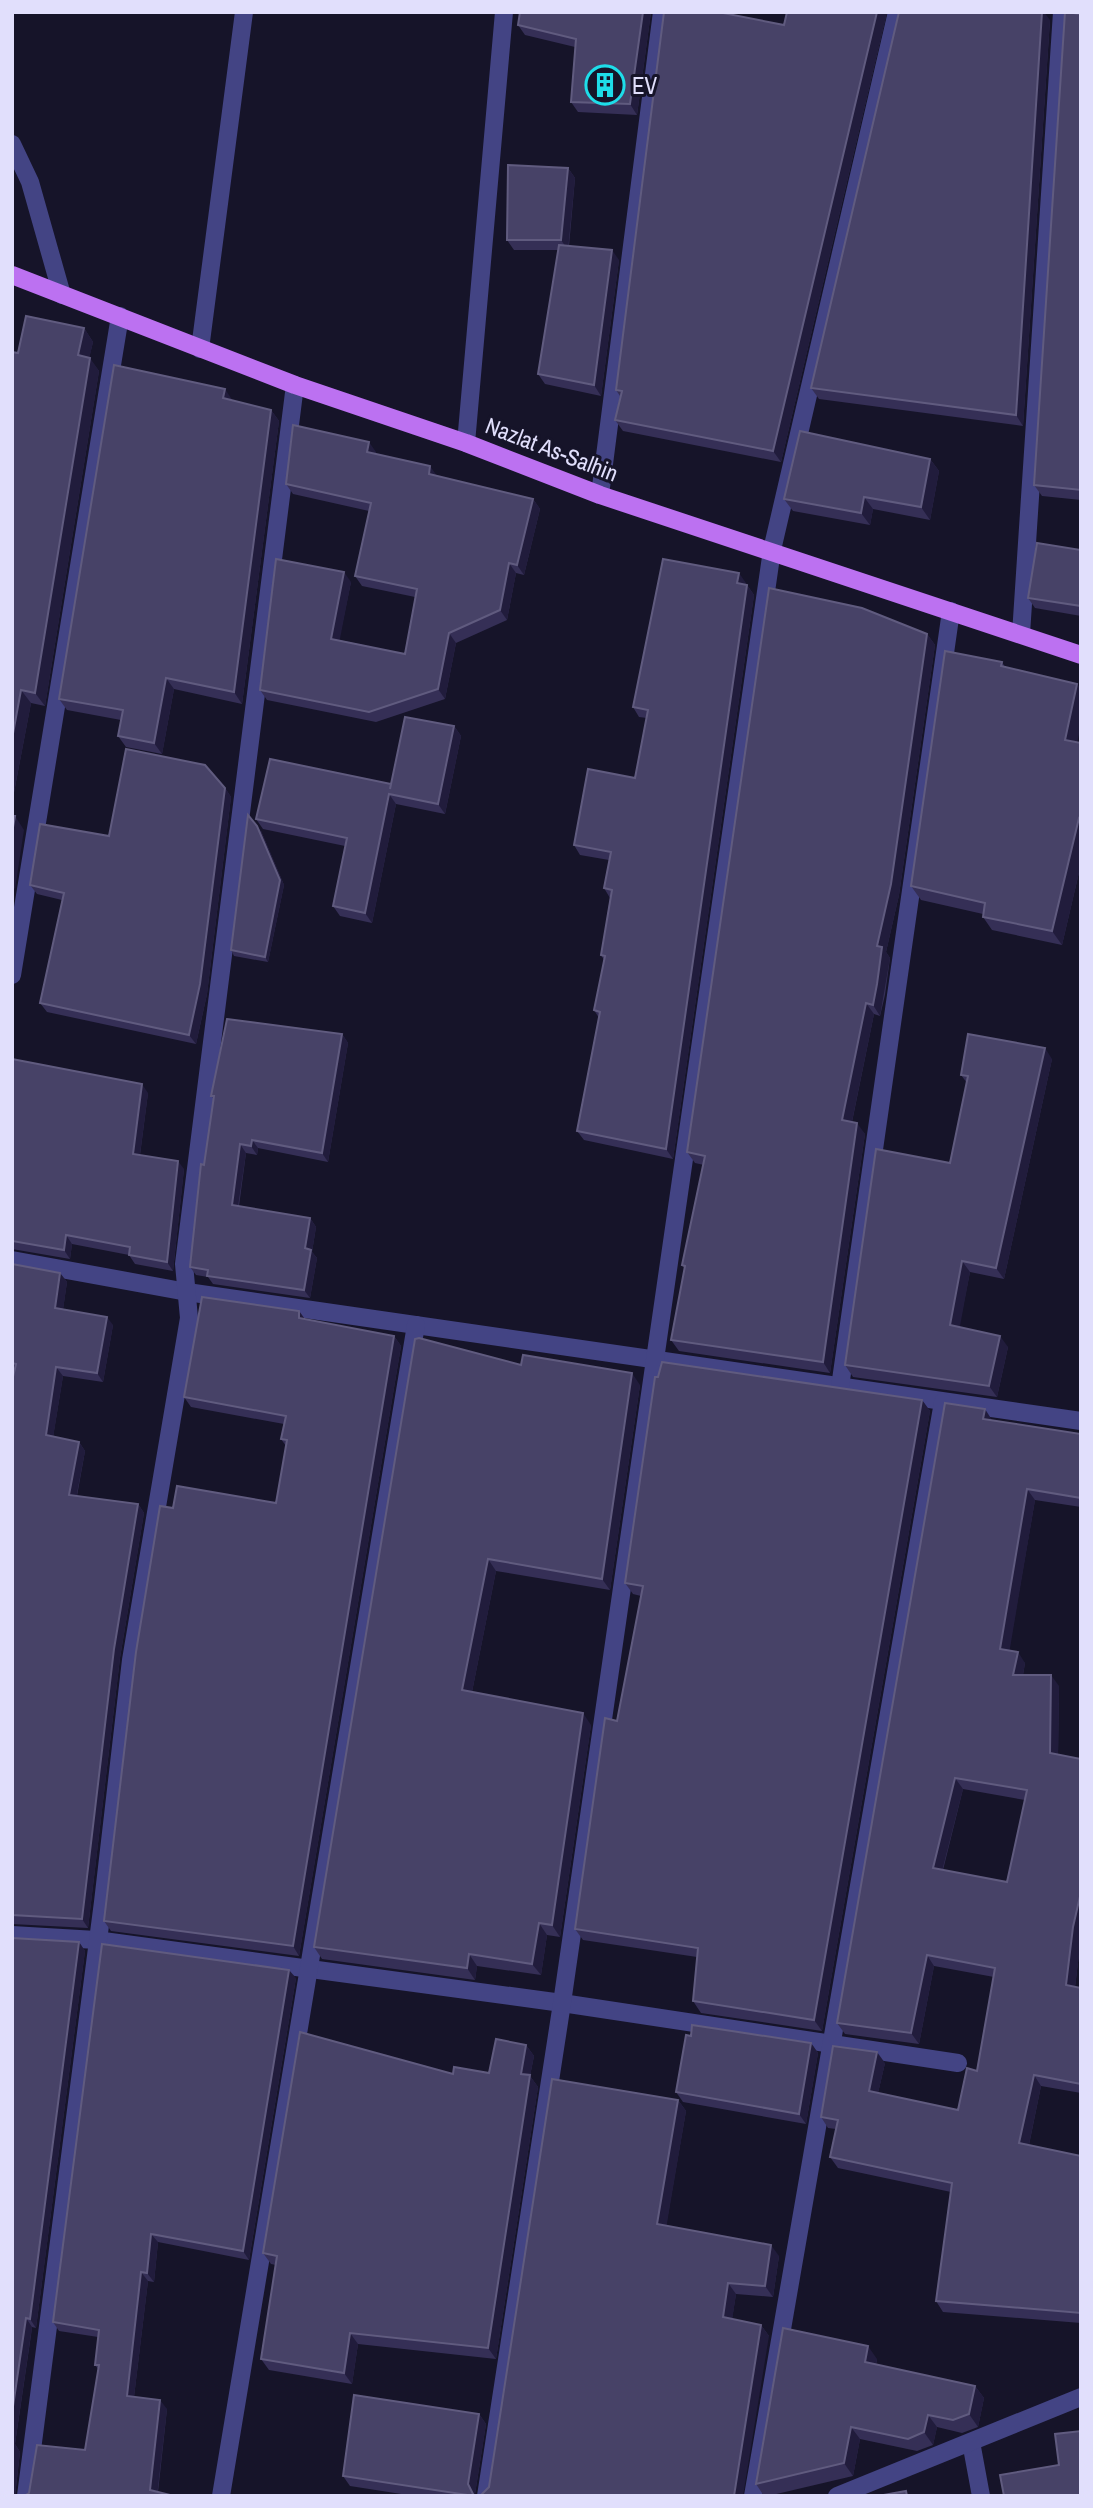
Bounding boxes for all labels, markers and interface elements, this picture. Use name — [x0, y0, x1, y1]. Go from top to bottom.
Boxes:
building icon: EV — [584, 64, 626, 106]
place label: EV — [632, 70, 658, 101]
street label: Nazlat As-Salhin — [481, 410, 623, 488]

